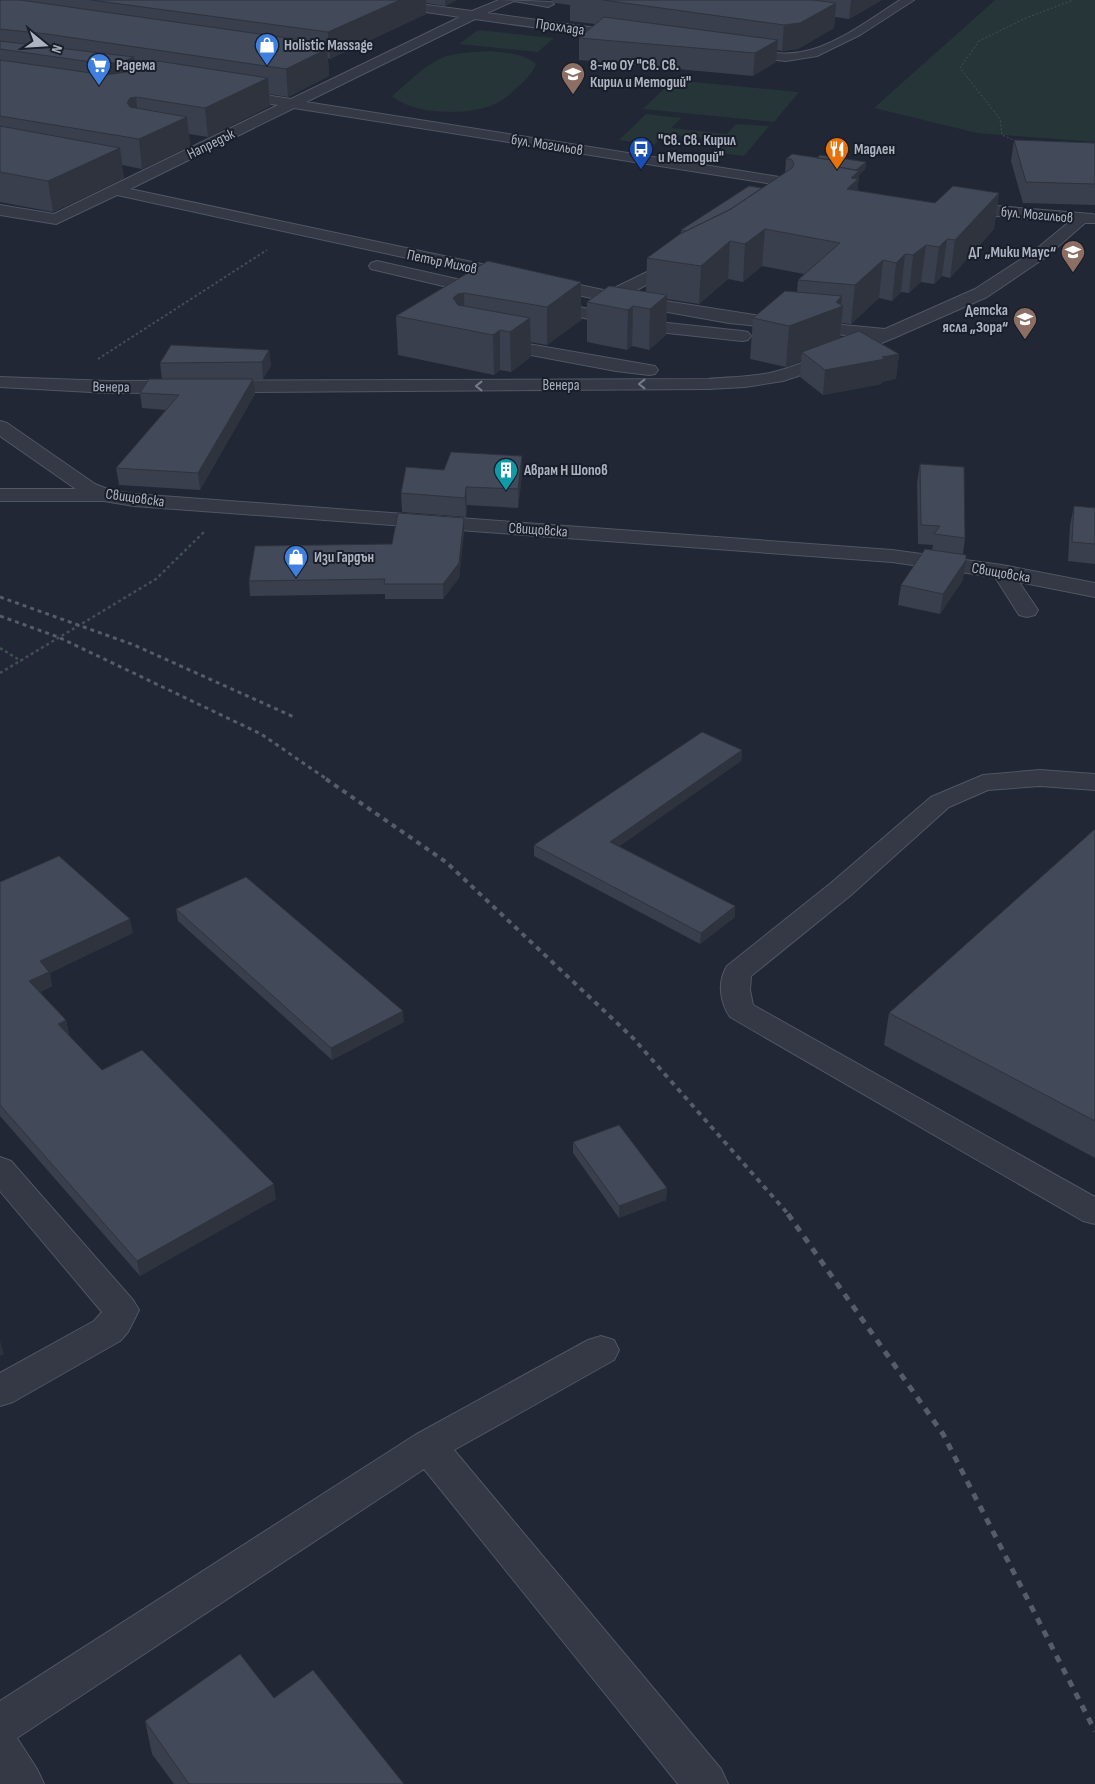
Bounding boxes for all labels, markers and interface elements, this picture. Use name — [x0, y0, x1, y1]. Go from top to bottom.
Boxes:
street label: Прохлада — [534, 14, 586, 40]
north arrow — [20, 20, 70, 70]
shop icon: Holistic Massage — [254, 32, 280, 66]
place label: Holistic Massage — [284, 36, 373, 55]
text: N — [48, 43, 66, 55]
supermarket icon: Радема — [86, 52, 112, 86]
place label: Радема — [116, 56, 156, 75]
place label: 8-мо ОУ "Св. Св. Кирил и Методий" — [590, 56, 691, 92]
school or university icon: 8-мо ОУ "Св. Св. Кирил и Методий" — [560, 61, 586, 95]
street label: Напредък — [184, 124, 238, 164]
street label: бул. Могильов — [510, 130, 584, 160]
place label: "Св. Св. Кирил и Методий" — [658, 131, 736, 167]
bus stop icon: "Св. Св. Кирил и Методий" — [628, 136, 654, 170]
restaurant icon: Мадлен — [824, 136, 850, 170]
place label: Мадлен — [854, 140, 895, 159]
street label: бул. Могильов — [1000, 202, 1074, 228]
school or university icon: ДГ „Мики Маус“ — [1060, 239, 1086, 273]
place label: ДГ „Мики Маус“ — [969, 243, 1056, 262]
street label: Петър Михов — [405, 245, 479, 279]
place label: Детска ясла „Зора“ — [943, 301, 1008, 337]
school or university icon: Детска ясла „Зора“ — [1012, 306, 1038, 340]
street label: Венера — [543, 376, 580, 395]
street label: Венера — [92, 377, 130, 397]
one-way arrow — [637, 379, 645, 389]
one-way arrow — [475, 380, 483, 391]
building icon: Аврам Н Шопов — [493, 457, 519, 491]
place label: Аврам Н Шопов — [523, 461, 608, 480]
street label: Свищовска — [104, 484, 166, 512]
street label: Свищовска — [508, 518, 568, 542]
shop icon: Изи Гардън — [283, 544, 309, 578]
place label: Изи Гардън — [314, 548, 374, 567]
street label: Свищовска — [970, 559, 1032, 588]

